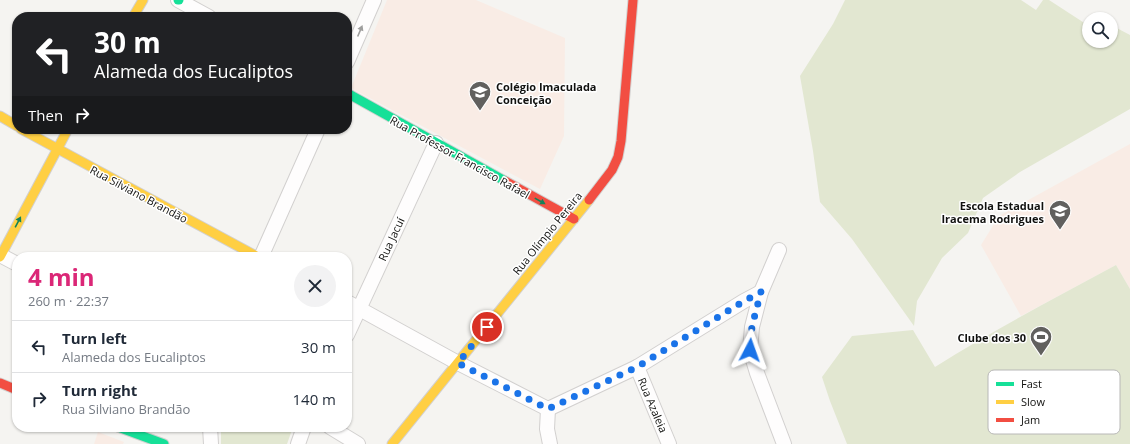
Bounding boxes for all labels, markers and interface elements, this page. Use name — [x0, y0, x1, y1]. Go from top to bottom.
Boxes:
map controls — [1082, 12, 1118, 48]
button: search — [1082, 12, 1118, 48]
text: 30 m — [94, 23, 161, 61]
one-way arrow — [357, 25, 364, 37]
icon: left — [28, 28, 80, 80]
text: Alameda dos Eucaliptos — [94, 59, 293, 83]
school or university icon: Colégio Imaculada Conceição — [467, 79, 493, 112]
place label: Colégio Imaculada Conceição — [496, 79, 597, 107]
icon: right — [71, 104, 93, 126]
text: Then — [28, 105, 63, 125]
street label: Rua Professor Francisco Rafael — [388, 112, 532, 202]
street label: Rua Silviano Brandão — [88, 162, 191, 226]
street label: Rua Olímpio Pereira — [509, 188, 585, 278]
one-way arrow — [534, 197, 546, 204]
place label: Escola Estadual Iracema Rodrigues — [941, 198, 1045, 226]
school or university icon: Escola Estadual Iracema Rodrigues — [1047, 198, 1073, 231]
street label: Rua Jacuí — [374, 215, 408, 263]
one-way arrow — [15, 217, 21, 228]
text: 4 min — [28, 260, 95, 293]
button: close — [294, 265, 336, 307]
text: 260 m · 22:37 — [28, 292, 109, 310]
pin — [470, 310, 504, 344]
icon: arrive — [476, 316, 498, 338]
sports icon: Clube dos 30 — [1028, 324, 1054, 357]
text: Turn left — [62, 328, 127, 348]
position arrow — [729, 329, 771, 371]
place label: Clube dos 30 — [957, 330, 1026, 345]
icon: left — [28, 336, 50, 358]
text: 30 m — [301, 337, 336, 357]
text: Alameda dos Eucaliptos — [62, 348, 206, 366]
legend — [988, 370, 1120, 434]
street label: Rua Azaleia — [635, 375, 671, 435]
text: Fast — [1021, 376, 1042, 391]
text: Turn right — [62, 380, 137, 400]
icon: right — [28, 388, 50, 410]
text: 140 m — [292, 389, 336, 409]
text: Slow — [1021, 394, 1045, 409]
text: Rua Silviano Brandão — [62, 400, 190, 418]
text: Jam — [1020, 412, 1040, 427]

